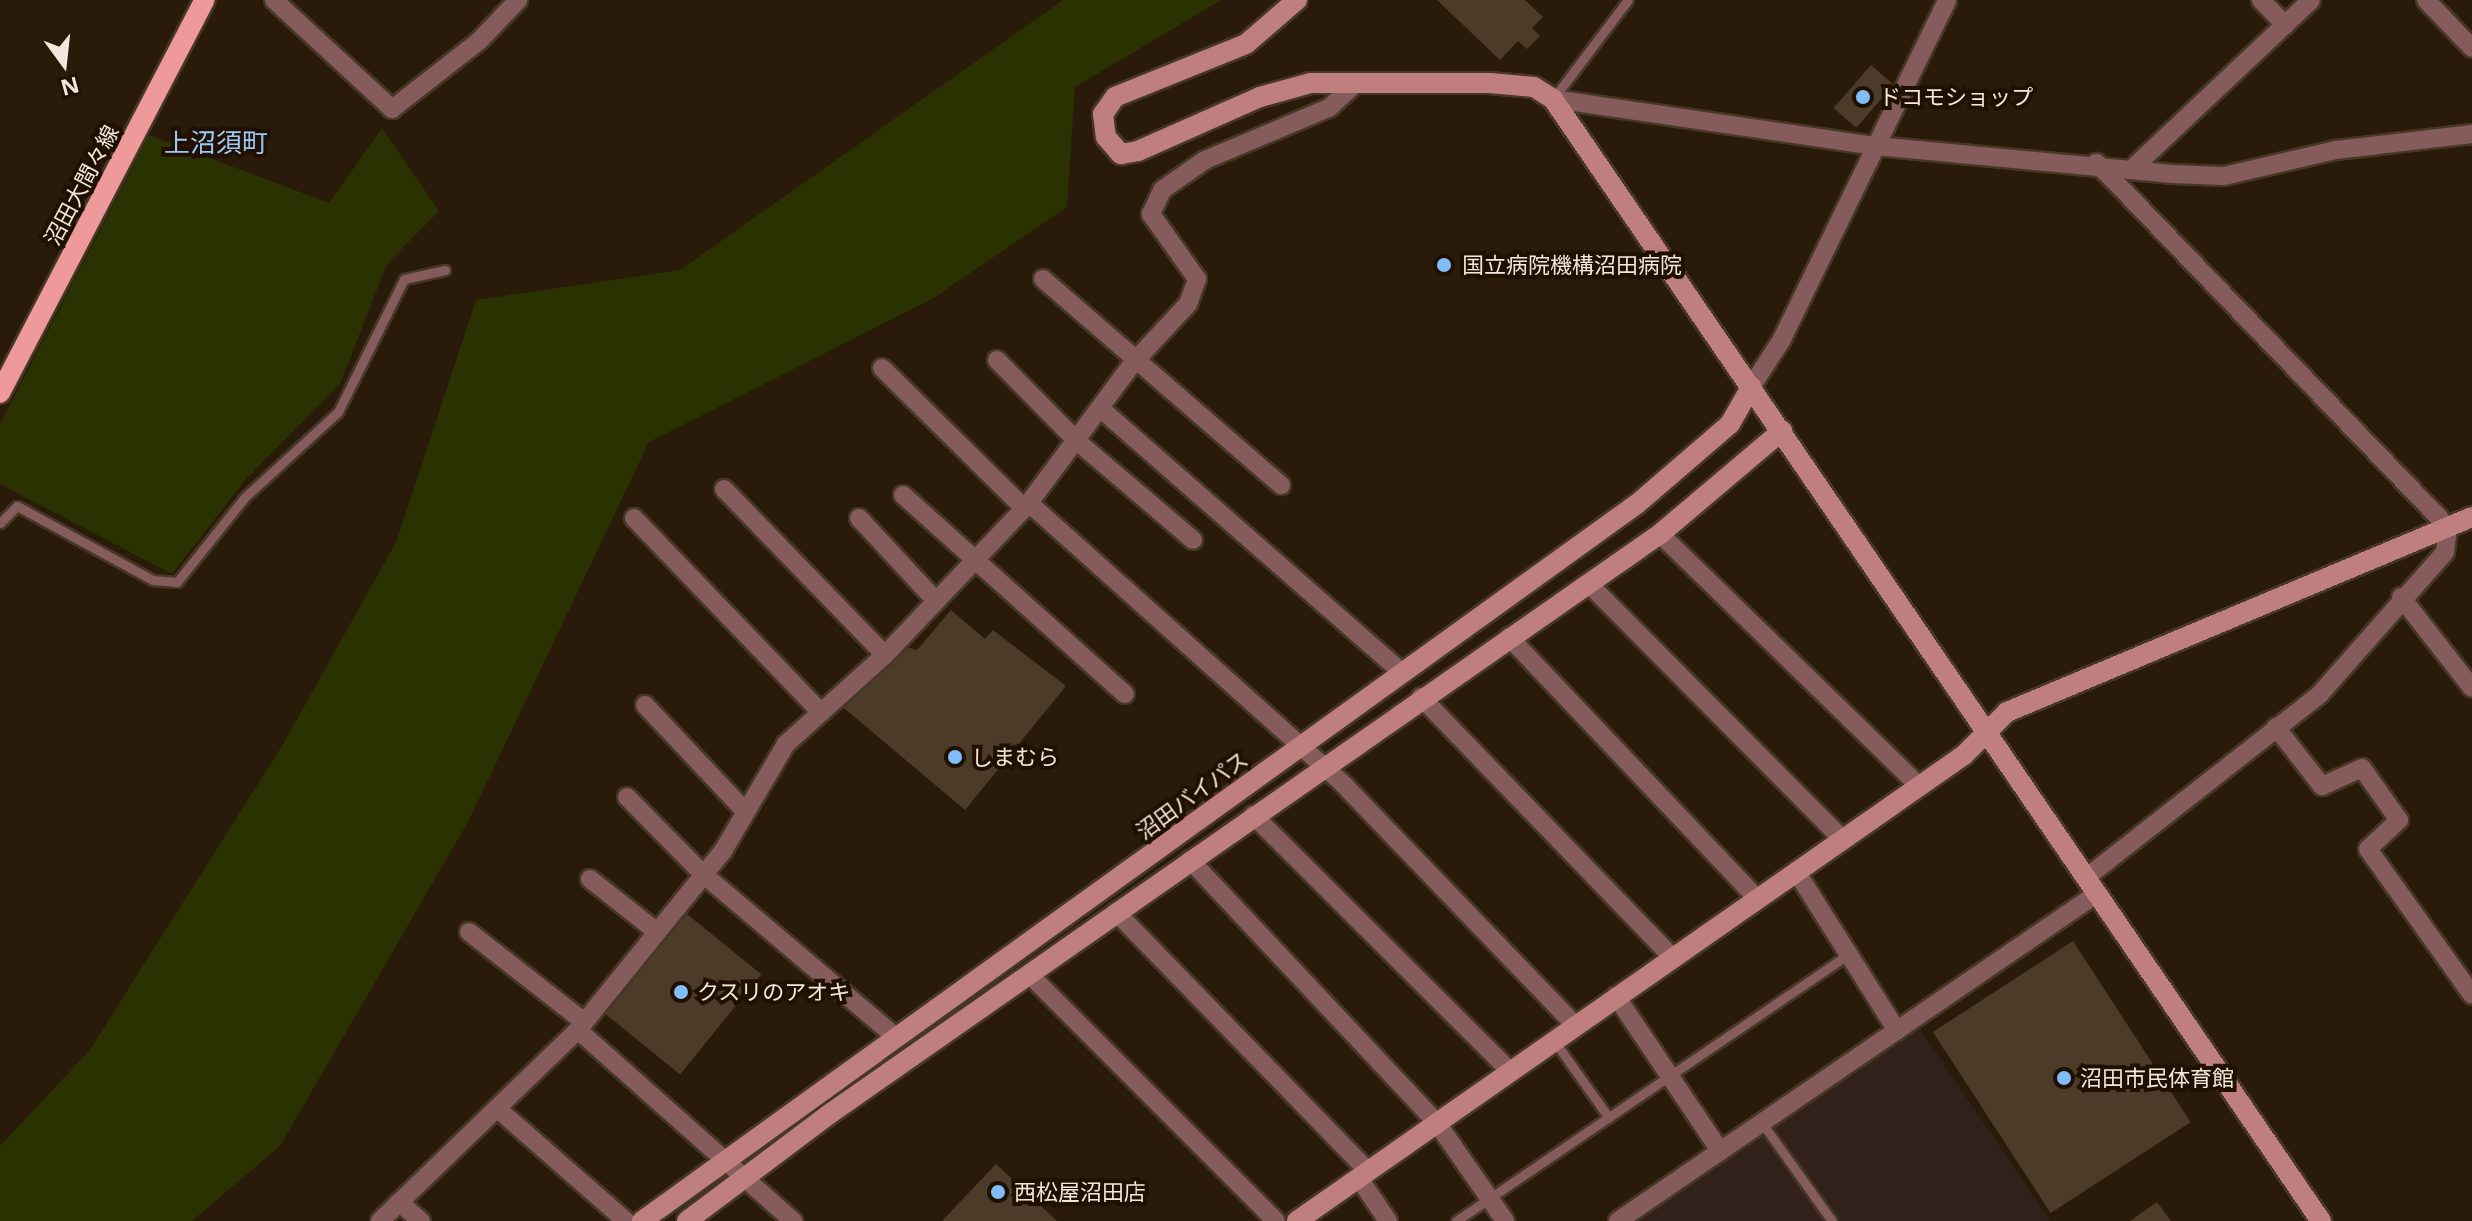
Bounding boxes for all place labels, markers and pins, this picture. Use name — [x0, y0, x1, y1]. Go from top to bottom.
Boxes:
place label: ドコモショップ — [1879, 84, 2033, 110]
marker: ドコモショップ — [1854, 88, 1872, 106]
place label: 国立病院機構沼田病院 — [1462, 252, 1682, 278]
marker: 国立病院機構沼田病院 — [1433, 254, 1455, 276]
place label: しまむら — [971, 744, 1059, 770]
marker: しまむら — [946, 748, 964, 766]
place label: クスリのアオキ — [697, 979, 851, 1005]
marker: クスリのアオキ — [672, 983, 690, 1001]
place label: 沼田市民体育館 — [2080, 1065, 2234, 1091]
marker: 沼田市民体育館 — [2055, 1069, 2073, 1087]
place label: 西松屋沼田店 — [1014, 1179, 1146, 1205]
marker: 西松屋沼田店 — [989, 1183, 1007, 1201]

